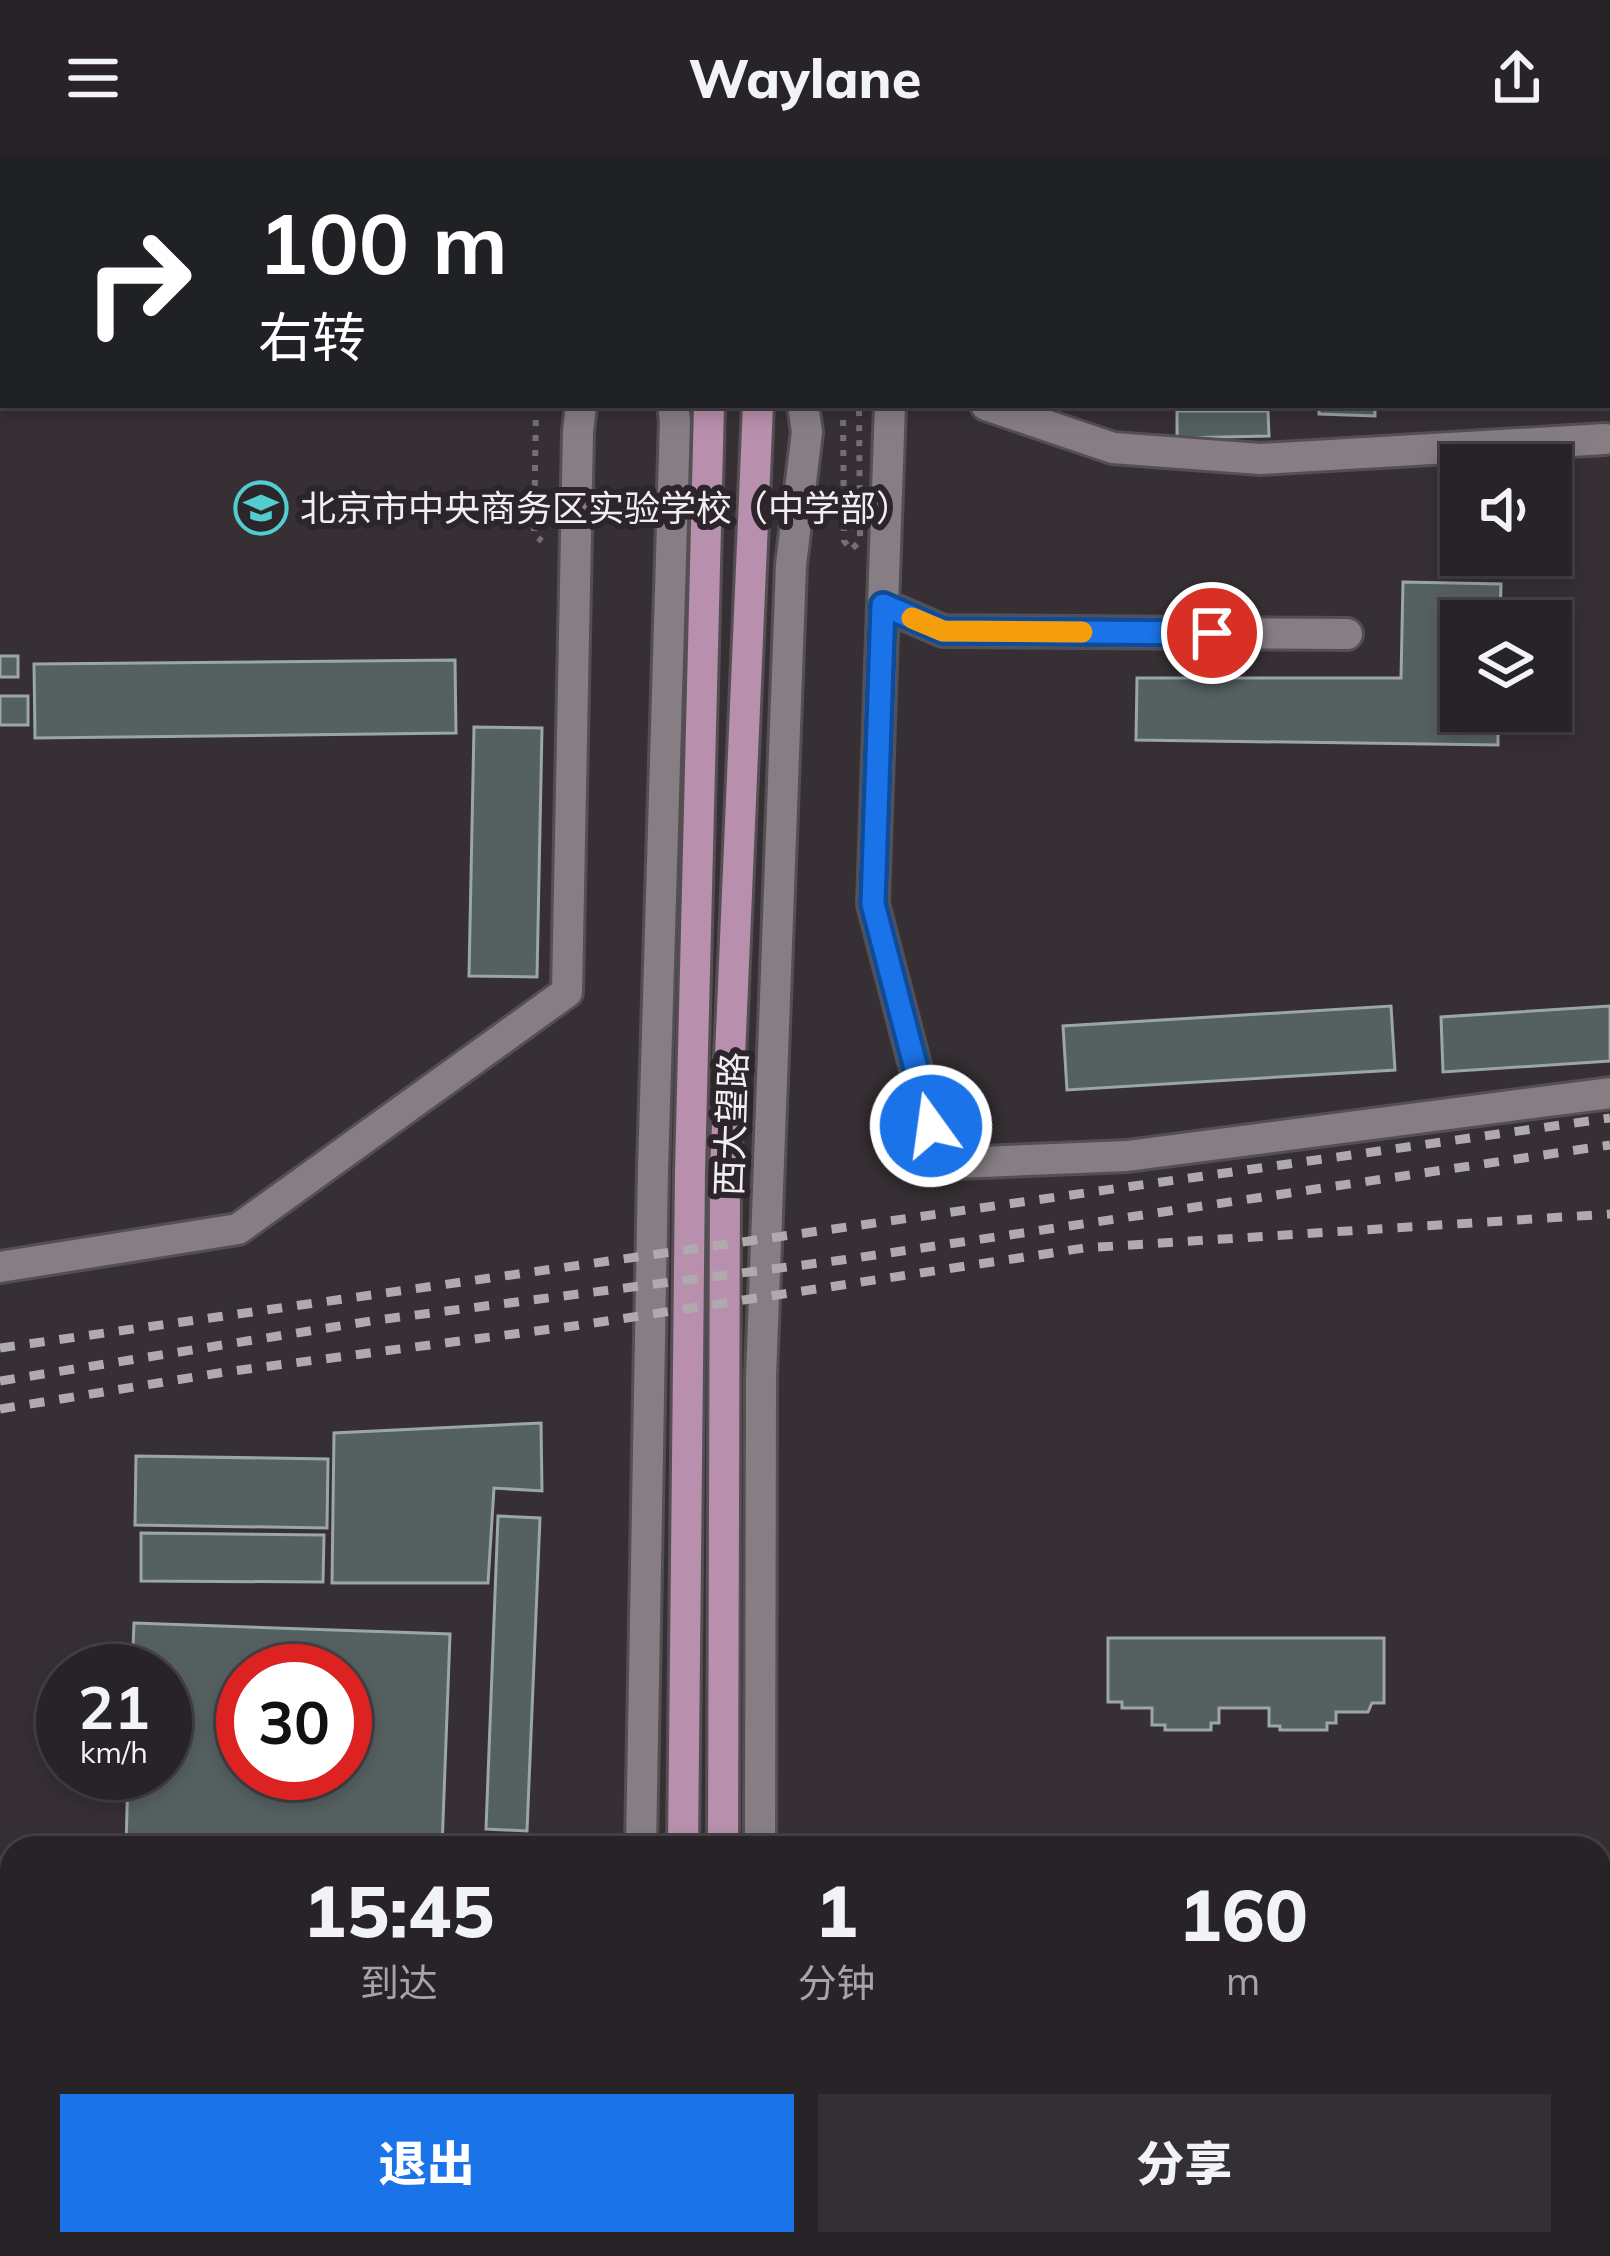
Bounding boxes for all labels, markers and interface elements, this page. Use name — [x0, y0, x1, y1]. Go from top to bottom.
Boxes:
text: Waylane — [689, 44, 921, 112]
icon: menu — [60, 45, 126, 111]
icon: share — [1484, 45, 1550, 111]
text: 100 m — [258, 190, 508, 295]
icon: right — [60, 204, 216, 360]
text: 右转 — [258, 303, 366, 371]
map controls — [1440, 444, 1572, 732]
button: sound — [1440, 444, 1572, 576]
school or university icon: 北京市中央商务区实验学校（中学部） — [233, 480, 289, 536]
place label: 北京市中央商务区实验学校（中学部） — [300, 485, 912, 530]
pin — [1161, 582, 1263, 684]
icon: arrive — [1179, 600, 1245, 666]
button: layers — [1440, 600, 1572, 732]
street label: 西大望路 — [706, 1051, 755, 1197]
position arrow — [868, 1063, 994, 1189]
speed limit sign: 30 — [216, 1644, 372, 1800]
text: 21 — [78, 1669, 150, 1744]
text: km/h — [80, 1733, 148, 1771]
text: 15:45 — [303, 1865, 494, 1955]
text: 1 — [815, 1865, 858, 1955]
text: 160 — [1178, 1869, 1308, 1959]
text: m — [1226, 1956, 1260, 2005]
text: 到达 — [360, 1958, 438, 2007]
text: 分钟 — [797, 1958, 875, 2007]
button: 退出 — [60, 2094, 794, 2232]
button: 分享 — [818, 2094, 1551, 2232]

